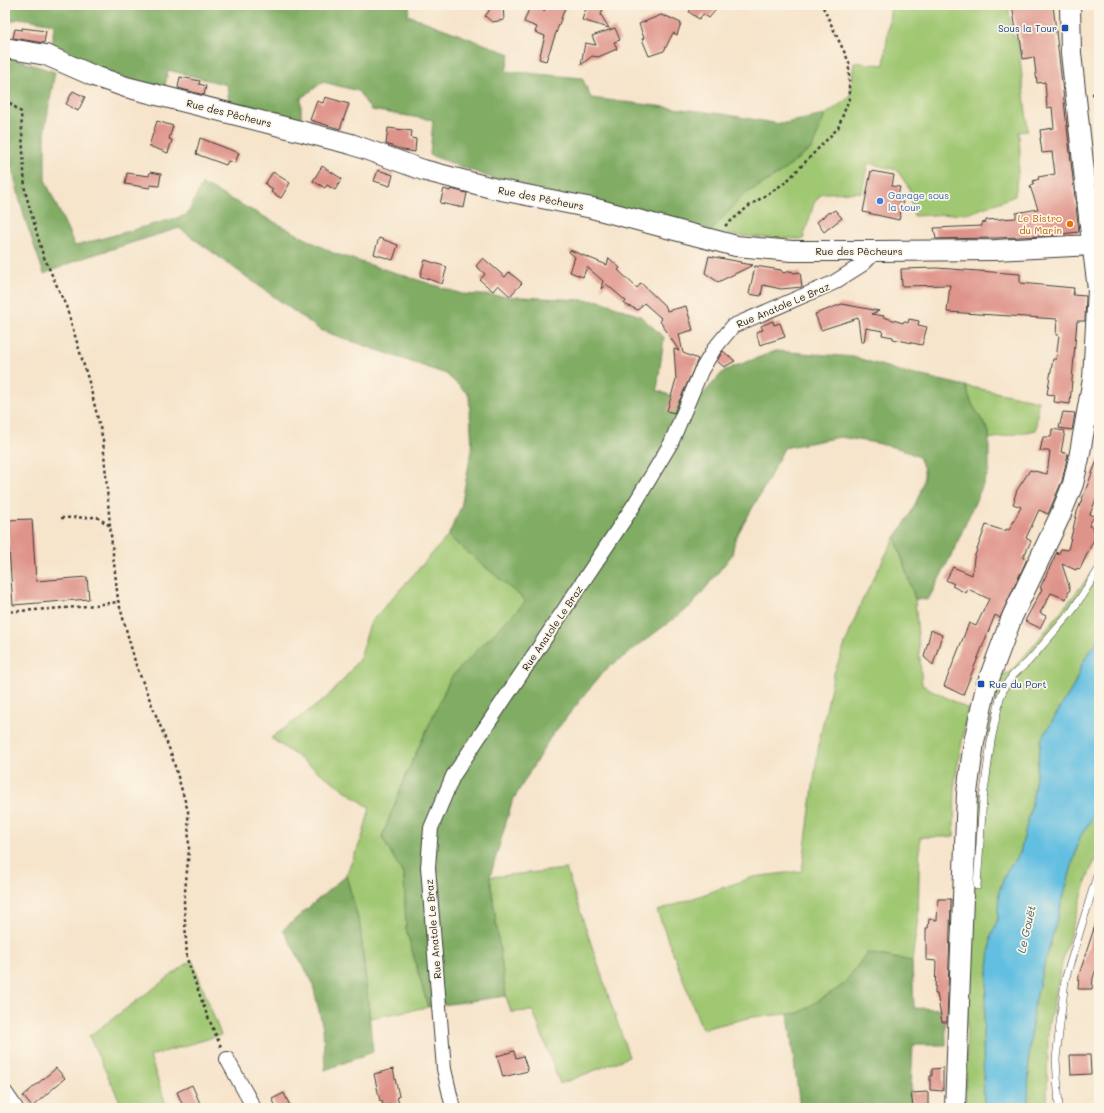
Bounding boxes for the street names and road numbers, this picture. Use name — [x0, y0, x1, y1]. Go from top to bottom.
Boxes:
street label: Rue des Pêcheurs — [185, 96, 273, 130]
street label: Rue des Pêcheurs — [497, 183, 585, 213]
street label: Rue des Pêcheurs — [815, 244, 903, 258]
street label: Rue Anatole Le Braz — [734, 279, 832, 331]
street label: Rue Anatole Le Braz — [518, 582, 586, 673]
street label: Rue Anatole Le Braz — [422, 878, 444, 979]

